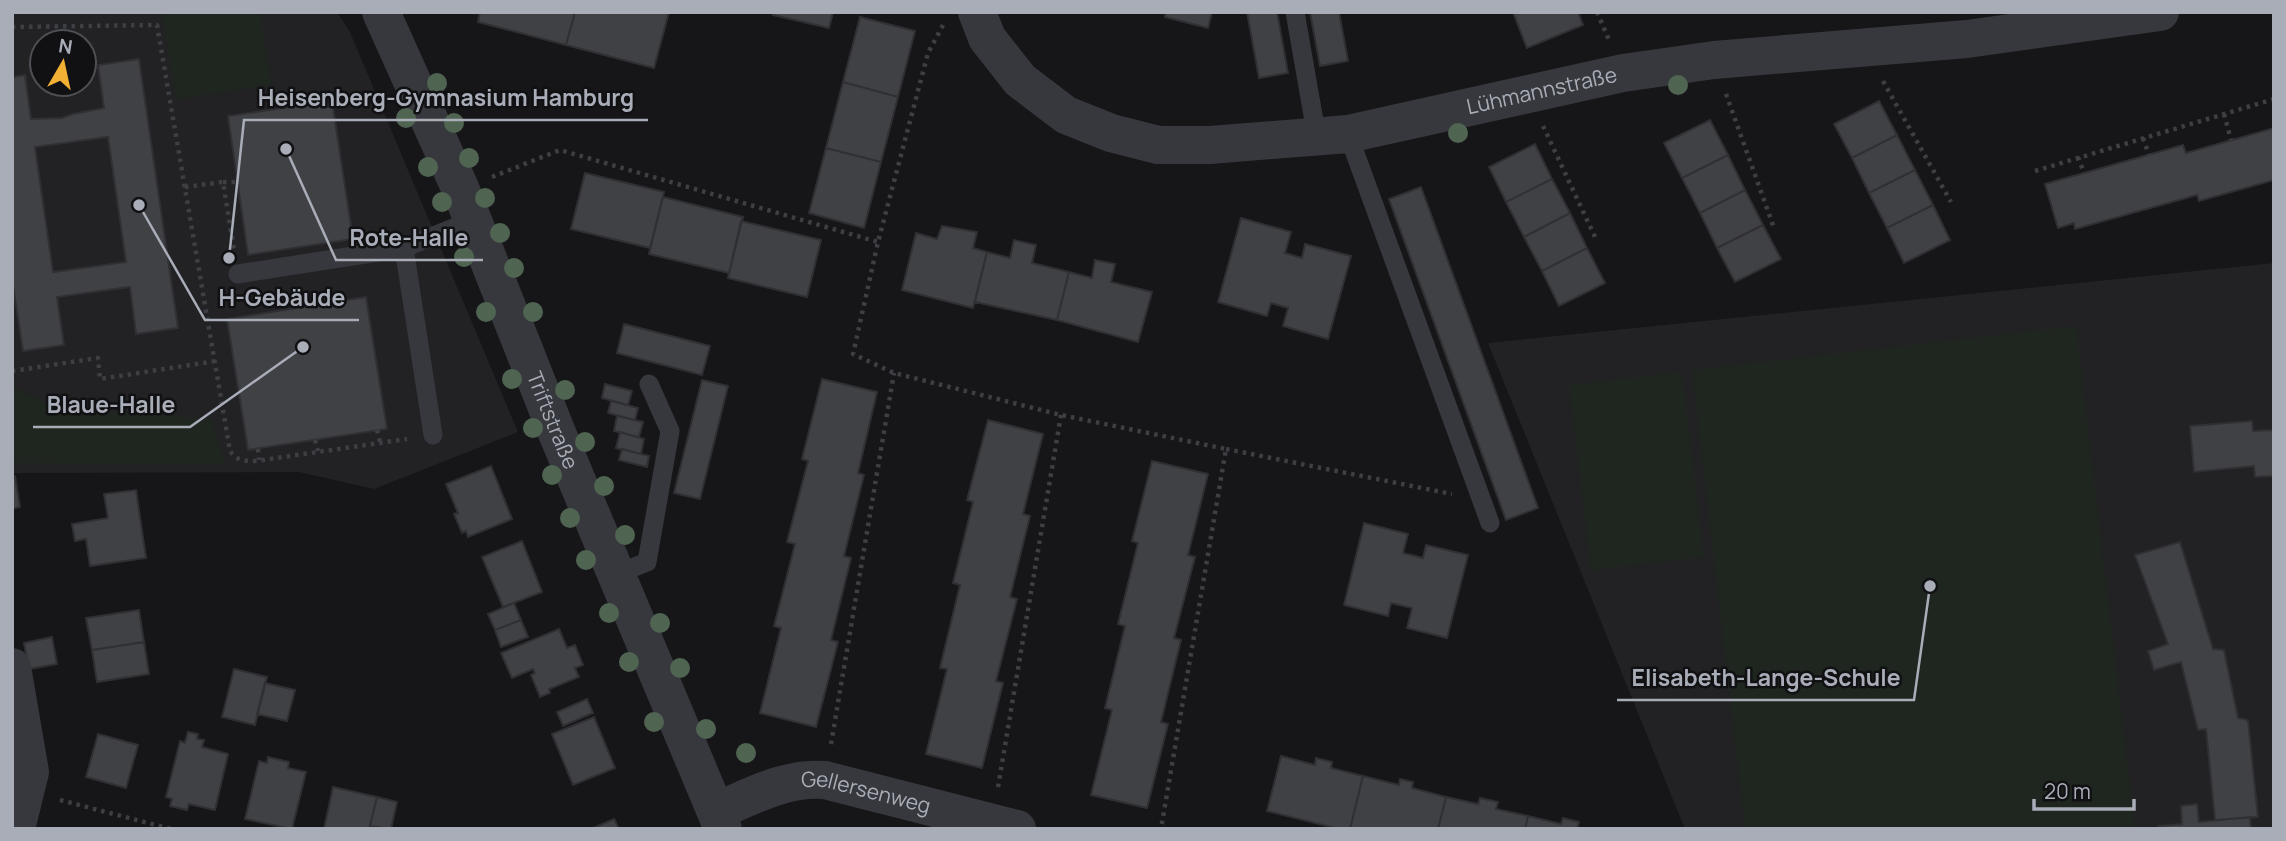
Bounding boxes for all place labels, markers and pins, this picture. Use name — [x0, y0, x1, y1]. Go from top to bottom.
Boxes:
callout: Heisenberg-Gymnasium Hamburg — [244, 76, 648, 120]
callout: Rote-Halle — [336, 216, 483, 260]
callout: H-Gebäude — [205, 276, 359, 320]
callout: Blaue-Halle — [33, 383, 190, 427]
callout: Elisabeth-Lange-Schule — [1617, 656, 1914, 700]

